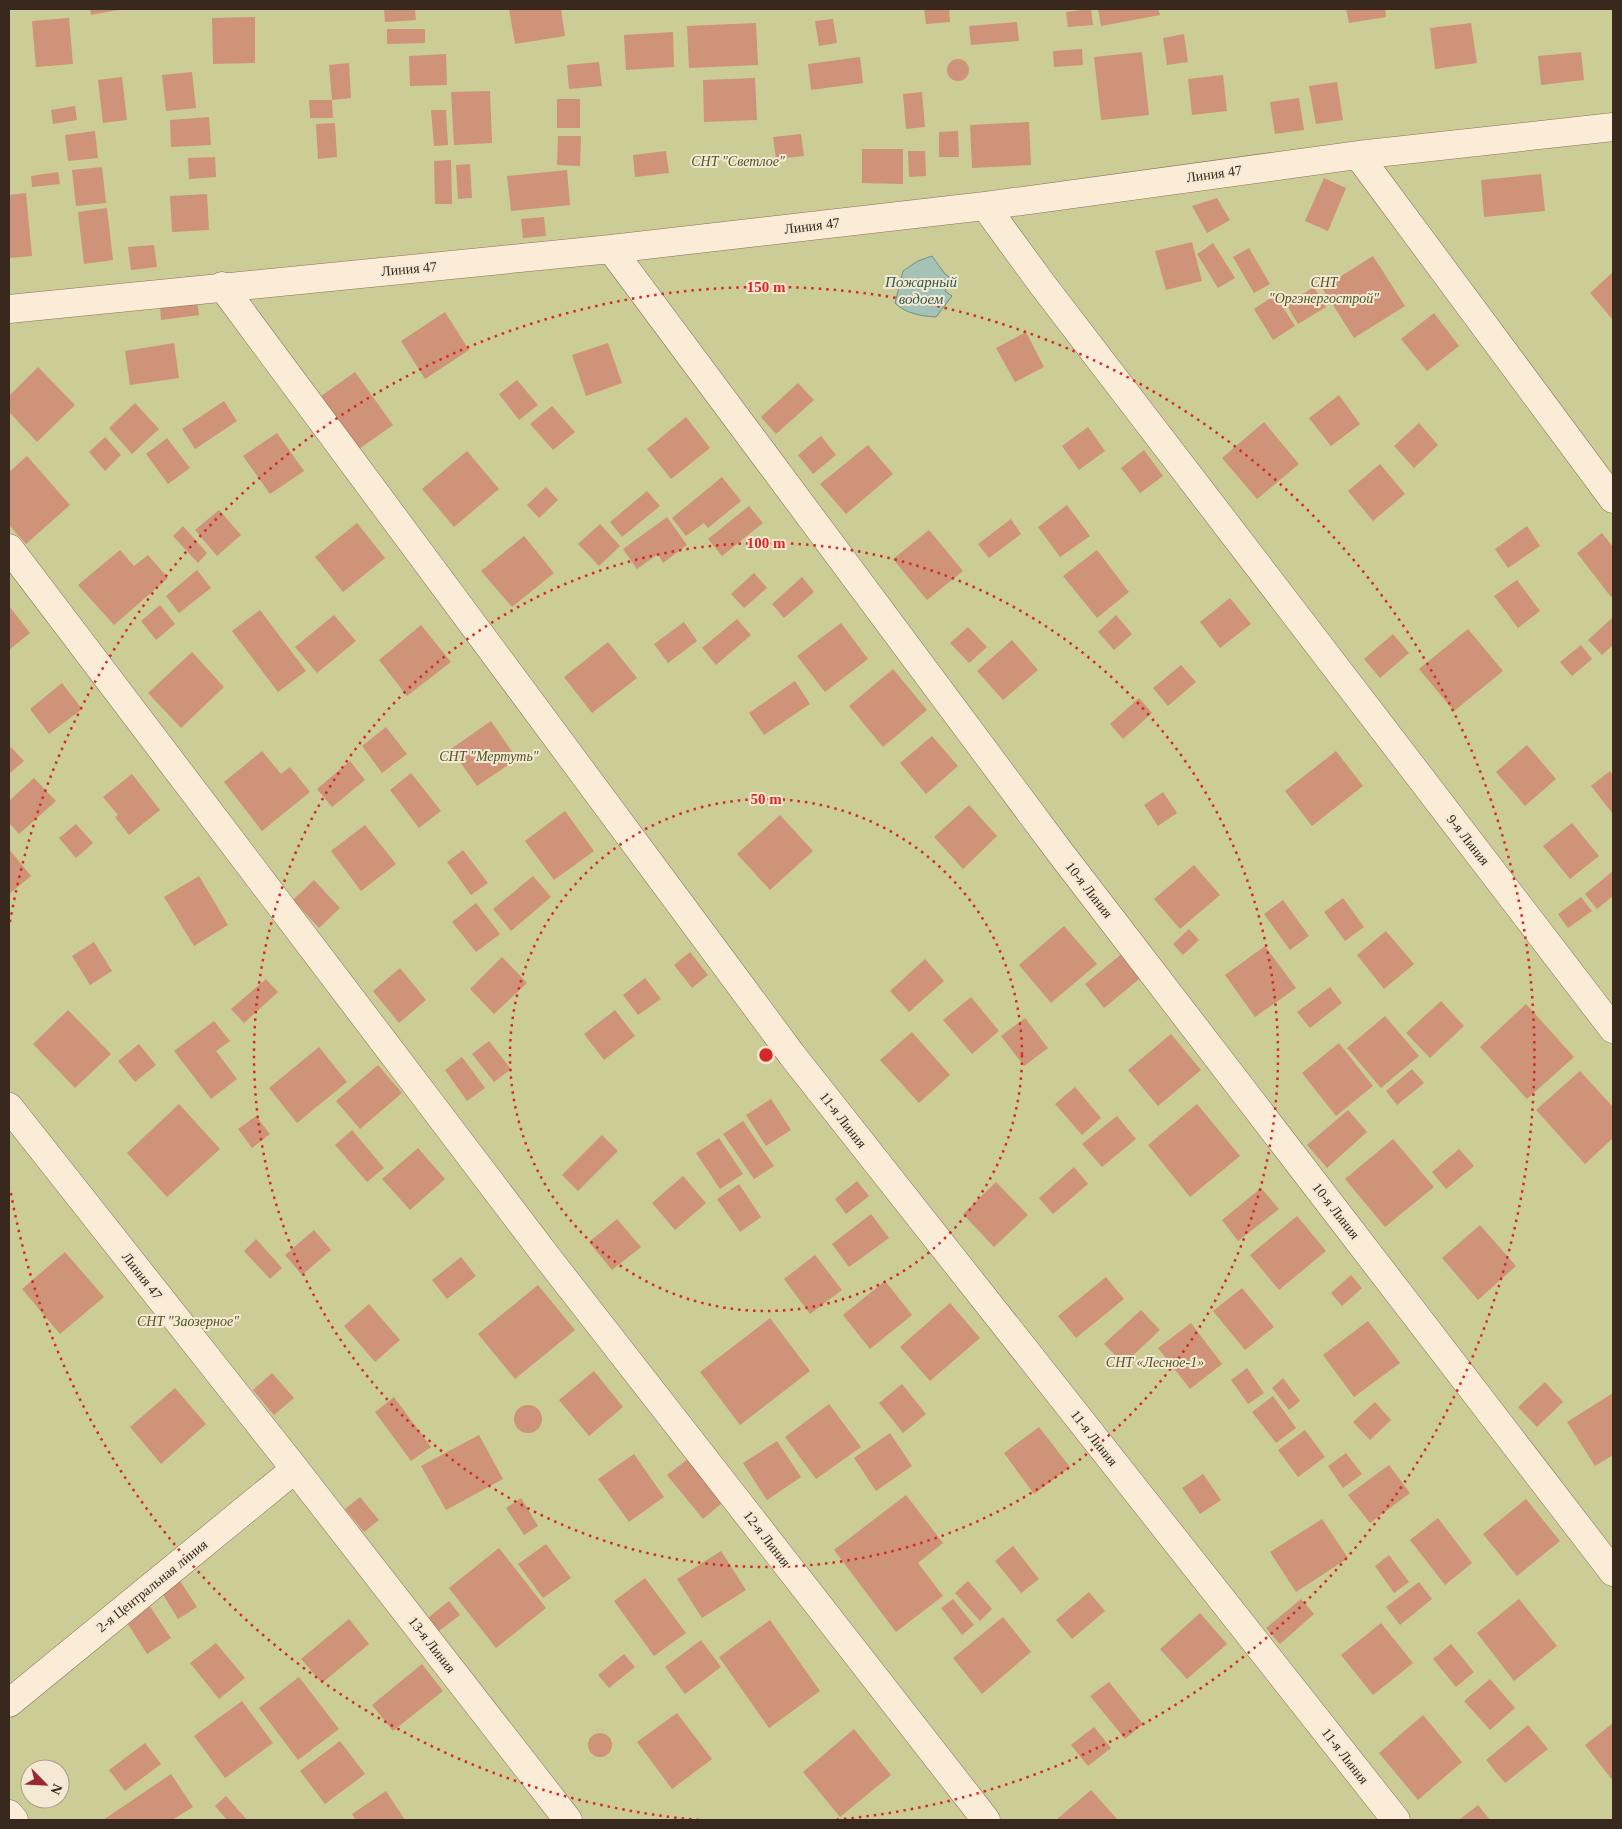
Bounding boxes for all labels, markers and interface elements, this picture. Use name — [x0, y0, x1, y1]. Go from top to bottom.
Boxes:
park label: СНТ "Светлое" — [691, 154, 785, 169]
street label: Линия 47 — [1185, 163, 1243, 185]
street label: Линия 47 — [783, 215, 841, 237]
street label: Линия 47 — [380, 259, 438, 279]
water label: Пожарный водоем — [884, 274, 957, 307]
park label: СНТ "Оргэнергострой" — [1269, 275, 1379, 306]
text: 150 m — [747, 279, 786, 295]
text: 100 m — [747, 535, 786, 551]
park label: СНТ "Мертуть" — [439, 749, 539, 764]
text: 50 m — [750, 791, 782, 807]
street label: 9-я Линия — [1444, 812, 1493, 869]
street label: 10-я Линия — [1062, 859, 1116, 921]
centre of rings — [757, 1046, 775, 1064]
street label: 11-я Линия — [817, 1089, 870, 1151]
street label: 10-я Линия — [1309, 1180, 1363, 1242]
street label: Линия 47 — [119, 1249, 165, 1303]
park label: СНТ "Заозерное" — [137, 1314, 239, 1329]
park label: СНТ «Лесное-1» — [1106, 1355, 1204, 1370]
street label: 11-я Линия — [1068, 1407, 1121, 1469]
street label: 12-я Линия — [740, 1508, 794, 1570]
street label: 2-я Центральная линия — [94, 1536, 211, 1635]
street label: 13-я Линия — [405, 1614, 459, 1676]
street label: 11-я Линия — [1319, 1725, 1372, 1787]
north arrow — [20, 1759, 70, 1809]
text: N — [48, 1781, 65, 1797]

